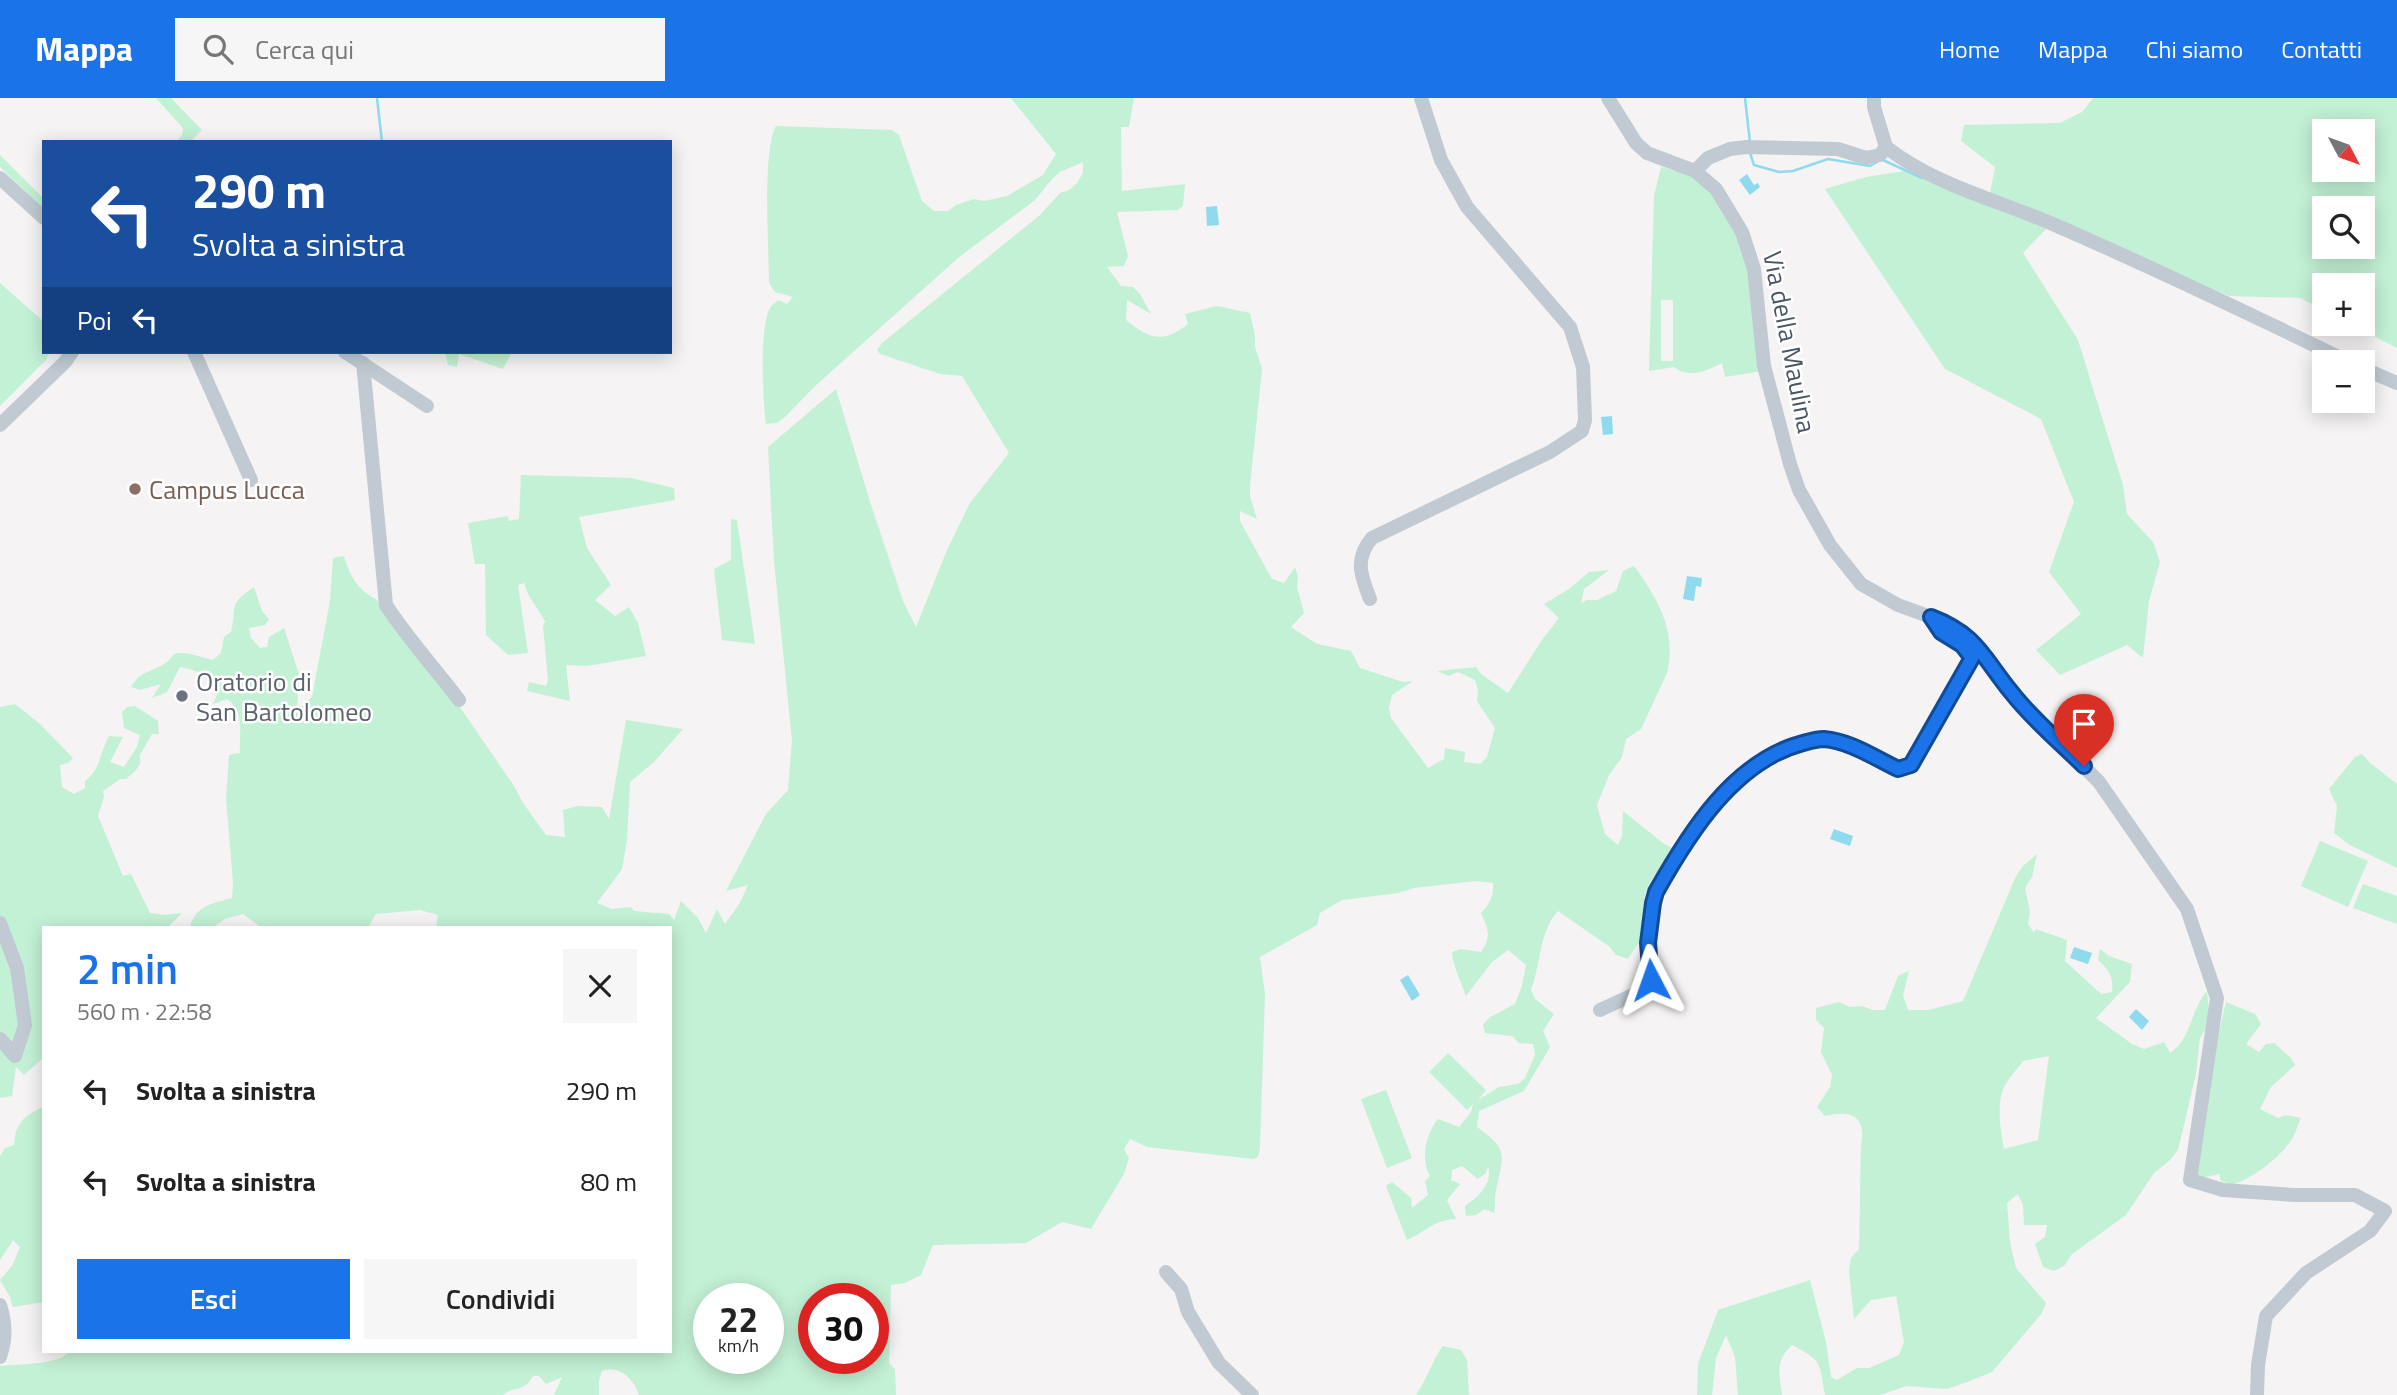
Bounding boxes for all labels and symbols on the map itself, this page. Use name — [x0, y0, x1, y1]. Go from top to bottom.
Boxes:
north arrow — [2312, 119, 2375, 182]
street label: Via della Maulina — [1753, 248, 1827, 436]
place label: Campus Lucca — [149, 470, 305, 509]
marker: Campus Lucca — [127, 481, 143, 497]
place label: Oratorio di San Bartolomeo — [196, 662, 372, 731]
marker: Oratorio di San Bartolomeo — [174, 688, 190, 704]
pin — [2054, 694, 2114, 766]
position arrow — [1614, 943, 1688, 1017]
speed limit sign: 30 — [798, 1283, 889, 1374]

